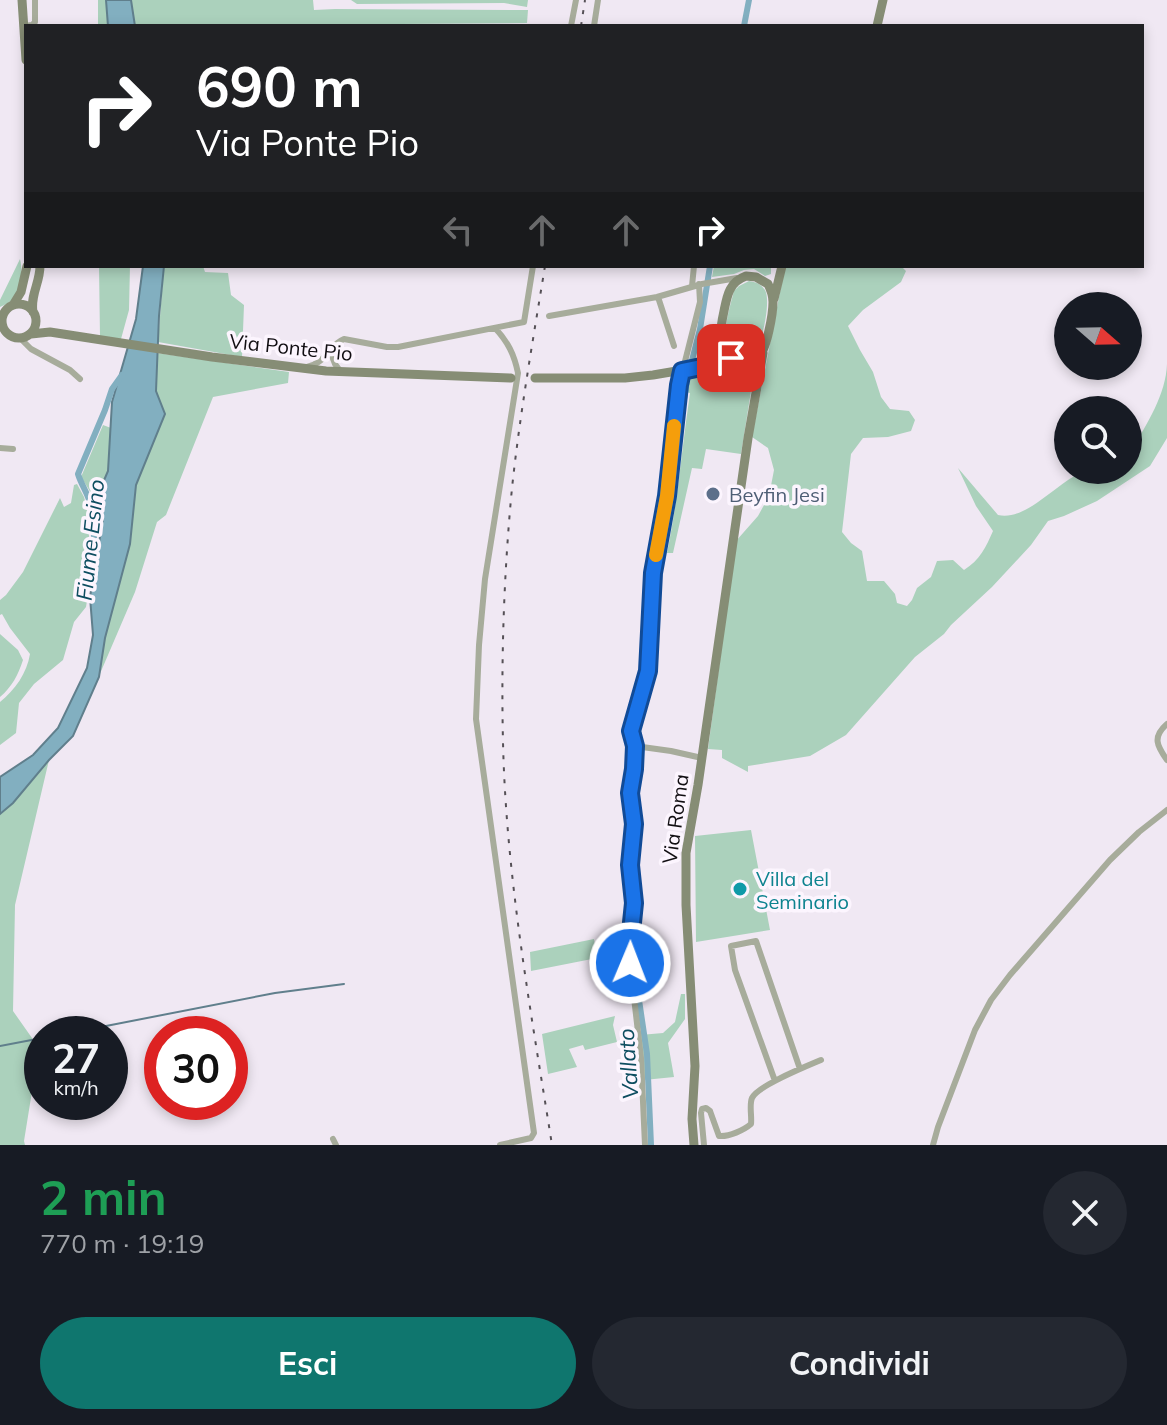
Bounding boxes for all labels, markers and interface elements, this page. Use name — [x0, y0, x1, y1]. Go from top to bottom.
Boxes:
text: 690 m — [196, 51, 363, 121]
icon: right — [64, 56, 168, 160]
text: Via Ponte Pio — [196, 120, 419, 165]
icon: left — [436, 208, 480, 252]
icon: ahead — [520, 208, 564, 252]
icon: ahead — [604, 208, 648, 252]
icon: right — [688, 208, 732, 252]
north arrow — [1054, 292, 1142, 380]
map controls — [1054, 292, 1142, 484]
pin — [697, 324, 765, 392]
street label: Via Ponte Pio — [228, 328, 354, 366]
icon: arrive — [709, 336, 753, 380]
button: search — [1054, 396, 1142, 484]
water label: Fiume Esino — [70, 478, 110, 602]
place label: Beyfin Jesi — [729, 482, 825, 507]
marker: Beyfin Jesi — [704, 485, 722, 503]
street label: Via Roma — [656, 772, 694, 866]
place label: Villa del Seminario — [756, 866, 849, 914]
marker: Villa del Seminario — [731, 880, 749, 898]
position arrow — [588, 921, 672, 1005]
speed limit sign: 30 — [144, 1016, 248, 1120]
water label: Vallato — [612, 1028, 644, 1100]
text: 27 — [52, 1033, 100, 1083]
text: km/h — [53, 1075, 99, 1100]
text: 2 min — [40, 1167, 167, 1227]
button: close — [1043, 1171, 1127, 1255]
text: 770 m · 19:19 — [40, 1227, 204, 1260]
button: Esci — [40, 1317, 576, 1409]
button: Condividi — [592, 1317, 1127, 1409]

